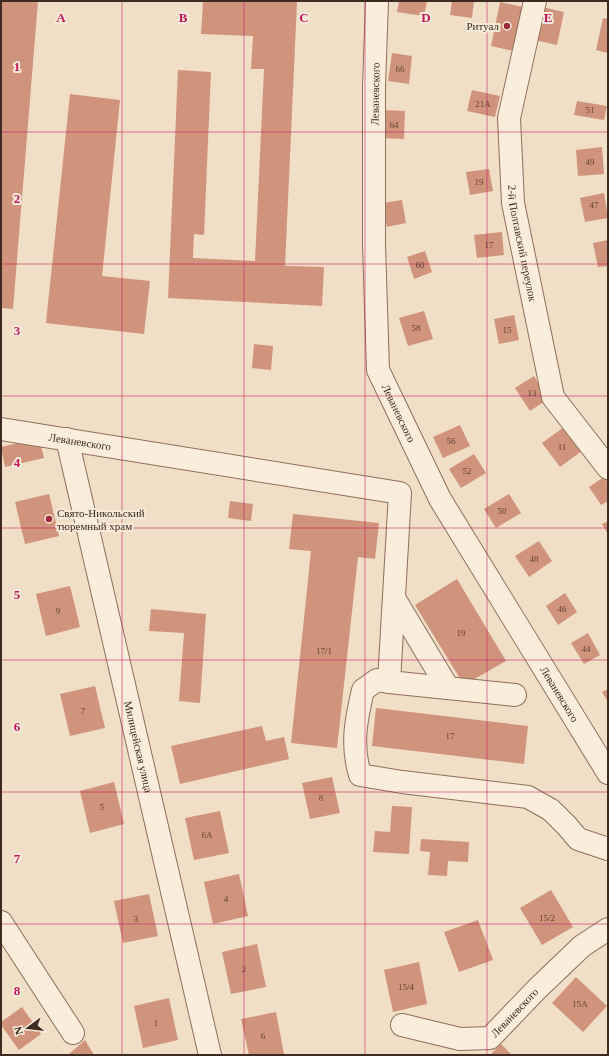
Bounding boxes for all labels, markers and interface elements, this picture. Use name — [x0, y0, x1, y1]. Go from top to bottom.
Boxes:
text: A — [56, 10, 66, 25]
text: B — [179, 10, 188, 25]
text: C — [299, 10, 309, 25]
text: D — [421, 10, 431, 25]
text: E — [544, 10, 552, 25]
place label: Ритуал — [467, 20, 500, 32]
marker: Ритуал — [502, 21, 512, 31]
text: 1 — [14, 59, 20, 74]
street label: Леваневского — [368, 62, 382, 126]
house number: 66 — [396, 64, 405, 74]
house number: 21А — [475, 99, 491, 109]
house number: 51 — [586, 105, 595, 115]
house number: 64 — [390, 120, 399, 130]
house number: 49 — [586, 157, 595, 167]
house number: 19 — [475, 177, 484, 187]
street label: 2-й Полтавский переулок — [506, 184, 539, 303]
text: 2 — [14, 191, 20, 206]
house number: 47 — [590, 200, 599, 210]
house number: 17 — [485, 240, 494, 250]
house number: 60 — [416, 260, 425, 270]
text: 3 — [14, 323, 21, 338]
house number: 58 — [412, 323, 421, 333]
house number: 15 — [503, 325, 512, 335]
street label: Леваневского — [380, 382, 418, 445]
house number: 13 — [528, 388, 537, 398]
street label: Леваневского — [48, 431, 113, 453]
house number: 56 — [447, 436, 456, 446]
house number: 11 — [558, 442, 566, 452]
text: 4 — [14, 455, 21, 470]
house number: 52 — [463, 466, 472, 476]
house number: 50 — [498, 506, 507, 516]
place label: Свято-Никольский тюремный храм — [57, 507, 145, 532]
marker: Свято-Никольский тюремный храм — [44, 514, 54, 524]
house number: 48 — [530, 554, 539, 564]
text: 5 — [14, 587, 21, 602]
house number: 46 — [558, 604, 567, 614]
house number: 9 — [56, 606, 61, 616]
house number: 19 — [457, 628, 466, 638]
house number: 44 — [582, 644, 591, 654]
house number: 17/1 — [316, 646, 332, 656]
street label: Леваневского — [538, 664, 581, 724]
street label: Милицейская улица — [122, 700, 155, 794]
house number: 7 — [81, 706, 86, 716]
text: 6 — [14, 719, 21, 734]
house number: 17 — [446, 731, 455, 741]
house number: 8 — [319, 793, 324, 803]
house number: 5 — [100, 802, 105, 812]
house number: 6А — [202, 830, 213, 840]
text: 7 — [14, 851, 21, 866]
house number: 4 — [224, 894, 229, 904]
house number: 15/2 — [539, 913, 555, 923]
house number: 3 — [134, 914, 139, 924]
house number: 2 — [242, 964, 246, 974]
house number: 15/4 — [398, 982, 414, 992]
text: 8 — [14, 983, 21, 998]
street label: Леваневского — [488, 985, 541, 1039]
house number: 15А — [572, 999, 588, 1009]
north arrow — [8, 1008, 48, 1048]
house number: 1 — [154, 1018, 158, 1028]
text: N — [12, 1025, 25, 1036]
house number: 6 — [261, 1031, 266, 1041]

